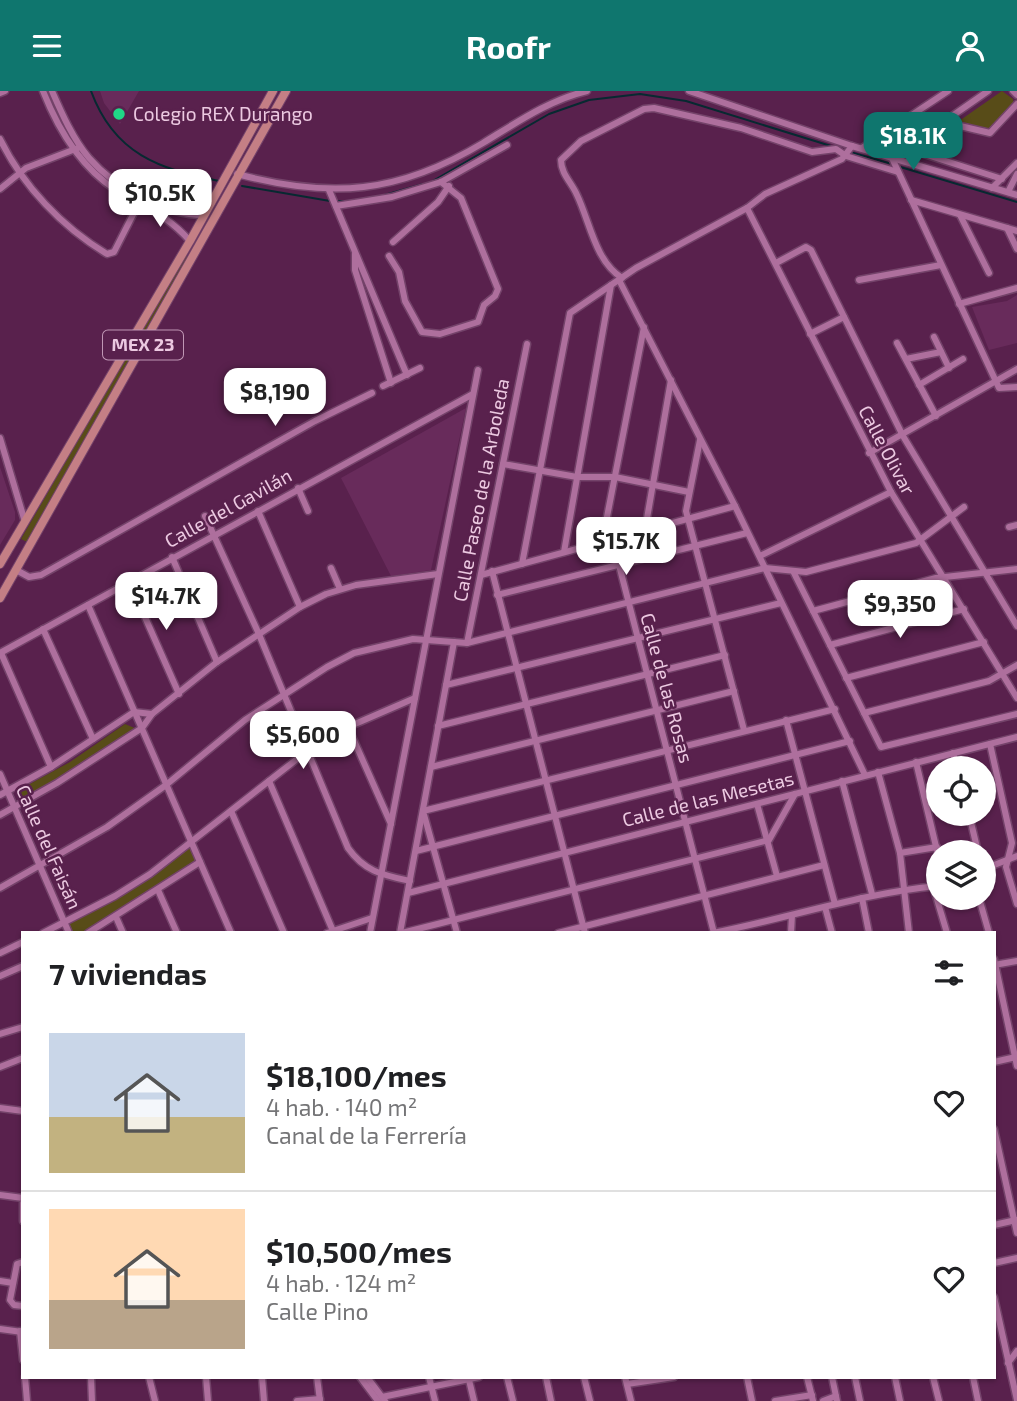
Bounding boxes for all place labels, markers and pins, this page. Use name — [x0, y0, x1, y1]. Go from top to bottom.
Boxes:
place label: Colegio REX Durango — [133, 102, 313, 125]
marker: Colegio REX Durango — [111, 106, 127, 122]
pin: $18.1K — [856, 113, 970, 172]
pin: $10.5K — [103, 169, 217, 229]
pin: $8,190 — [218, 369, 332, 428]
pin: $15.7K — [569, 517, 683, 577]
pin: $14.7K — [109, 573, 223, 632]
pin: $9,350 — [843, 581, 957, 640]
pin: $5,600 — [246, 711, 360, 771]

